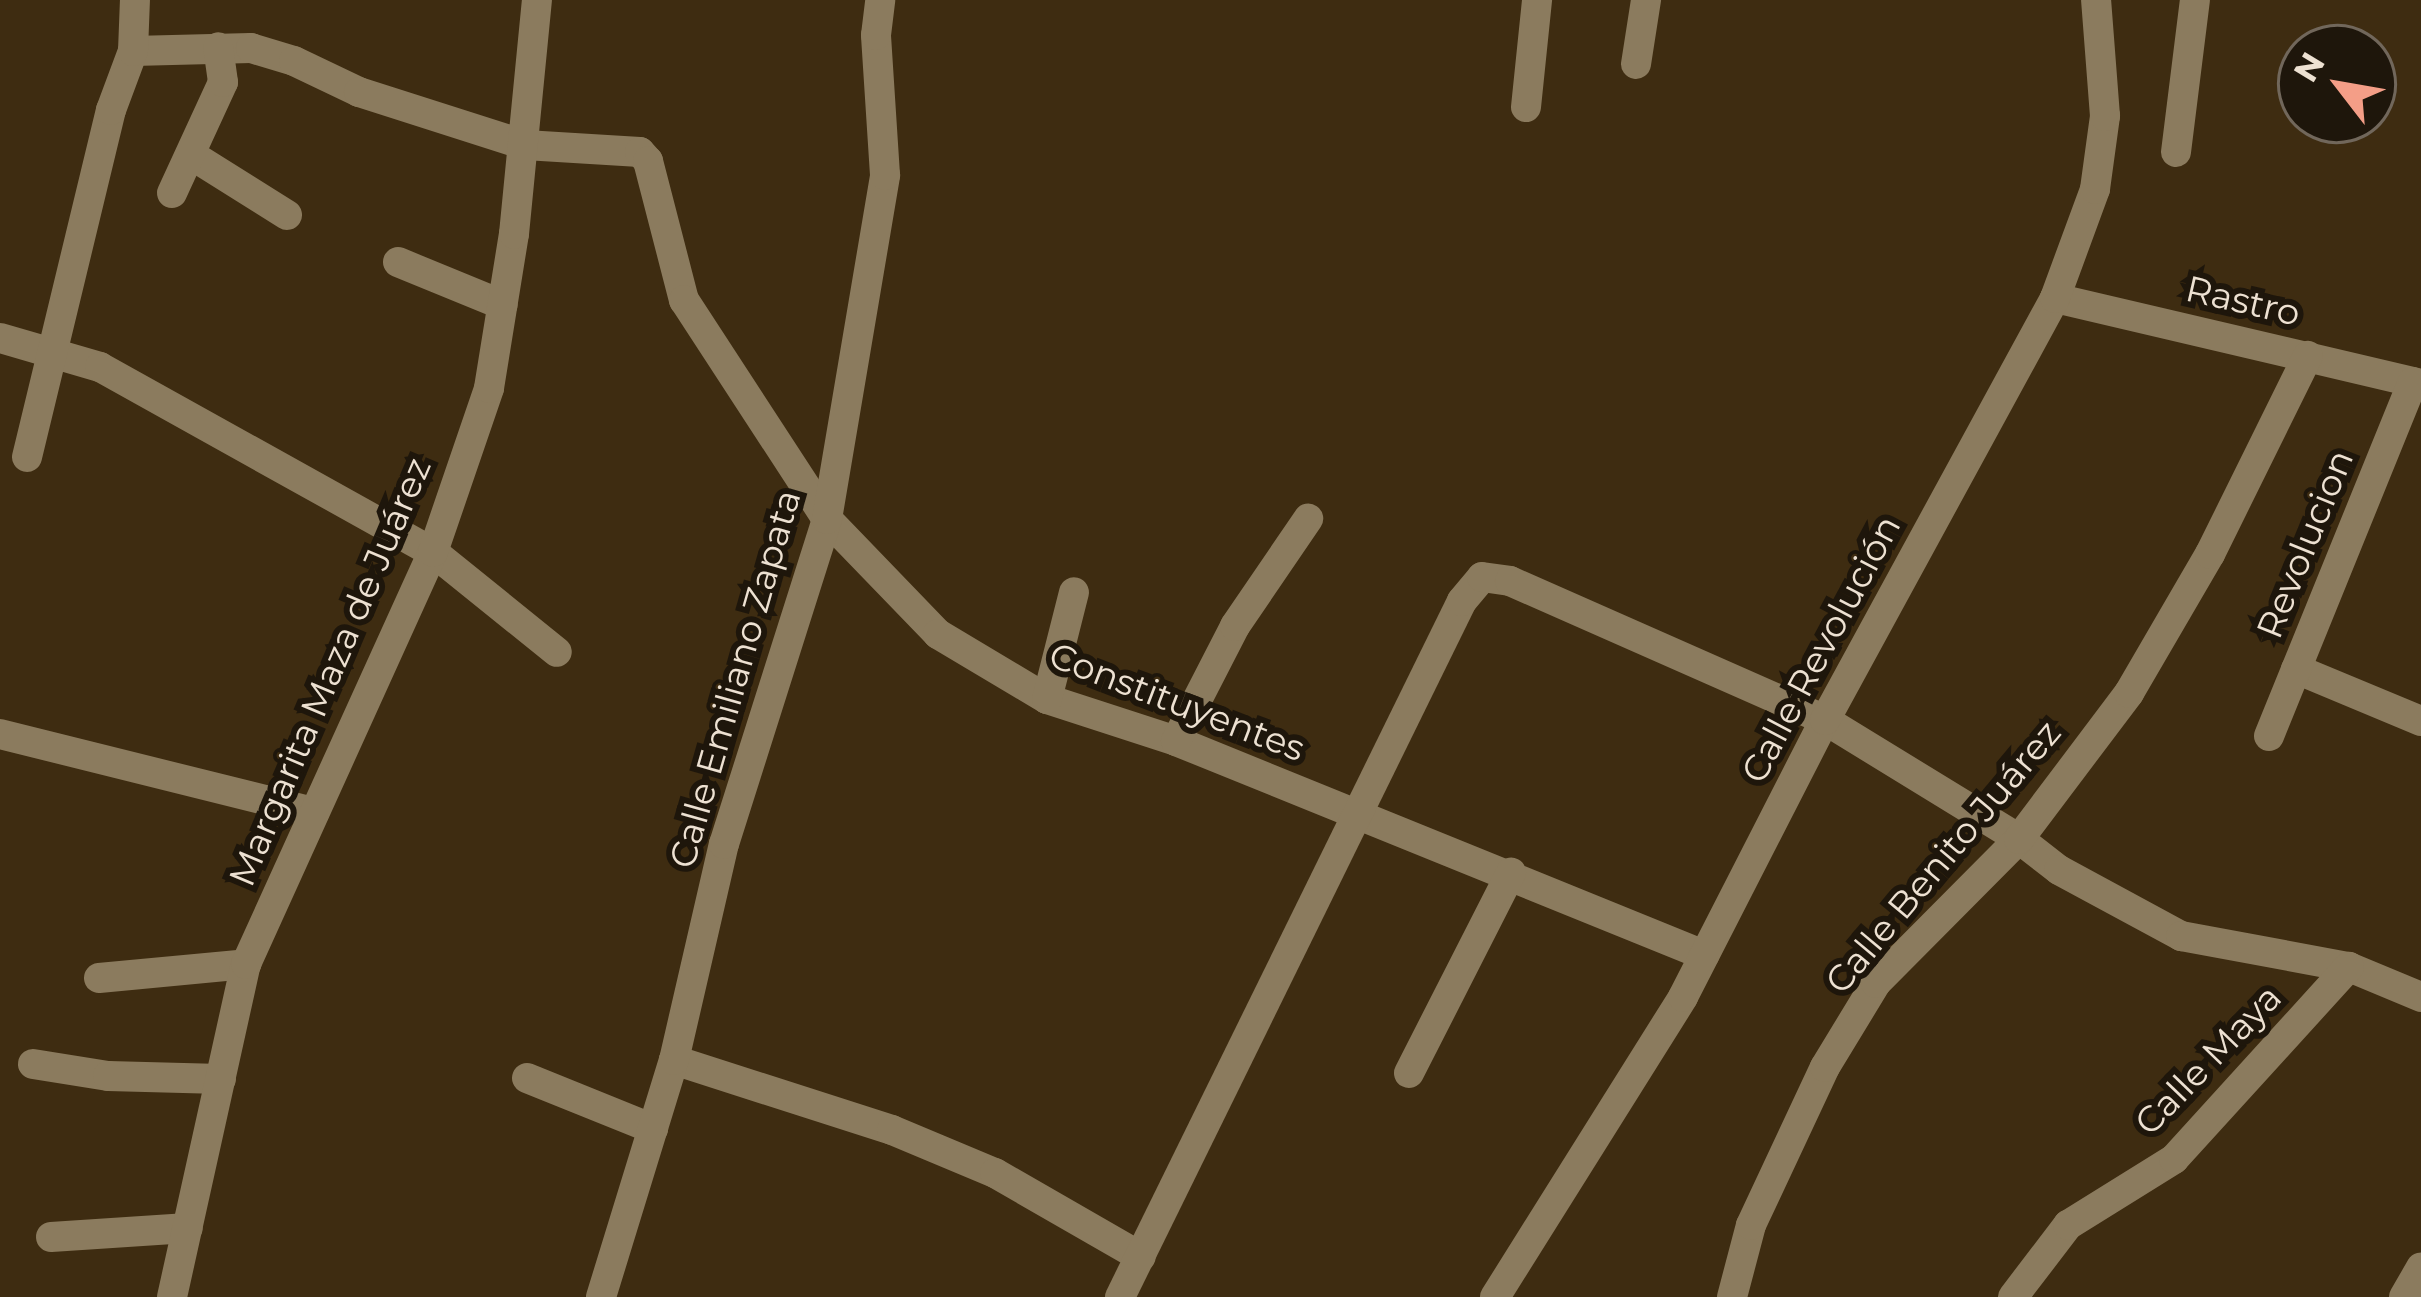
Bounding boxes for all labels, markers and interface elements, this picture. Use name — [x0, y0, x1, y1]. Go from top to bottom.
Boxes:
north arrow — [2277, 24, 2397, 144]
text: N — [2285, 45, 2333, 89]
street label: Rastro — [2182, 267, 2304, 335]
street label: Revolucion — [2248, 443, 2362, 645]
street label: Margarita Maza de Juárez — [220, 451, 440, 893]
street label: Calle Emiliano Zapata — [660, 485, 810, 873]
street label: Calle Revolución — [1732, 508, 1910, 790]
street label: Constituyentes — [1043, 633, 1311, 771]
street label: Calle Benito Juárez — [1816, 712, 2070, 1002]
street label: Calle Maya — [2126, 976, 2290, 1144]

